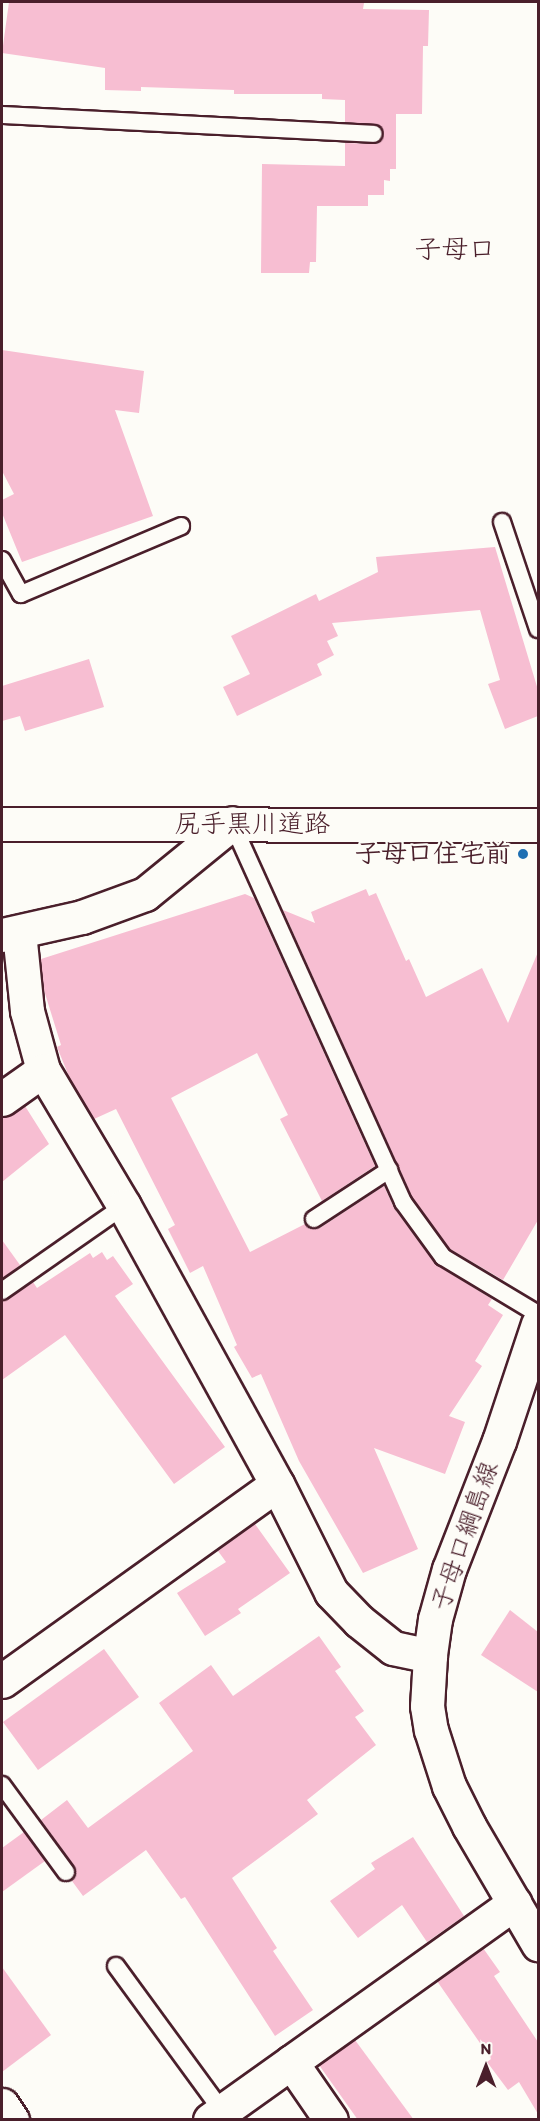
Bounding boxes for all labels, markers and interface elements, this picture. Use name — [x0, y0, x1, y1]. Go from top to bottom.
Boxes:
district label: 子母口 — [415, 233, 495, 265]
street label: 尻手黒川道路 — [174, 808, 330, 840]
place label: 子母口住宅前 — [355, 838, 511, 870]
marker: 子母口住宅前 — [516, 847, 530, 861]
street label: 子母口綱島線 — [425, 1457, 505, 1615]
north arrow — [456, 2037, 516, 2097]
text: N — [481, 2039, 491, 2058]

